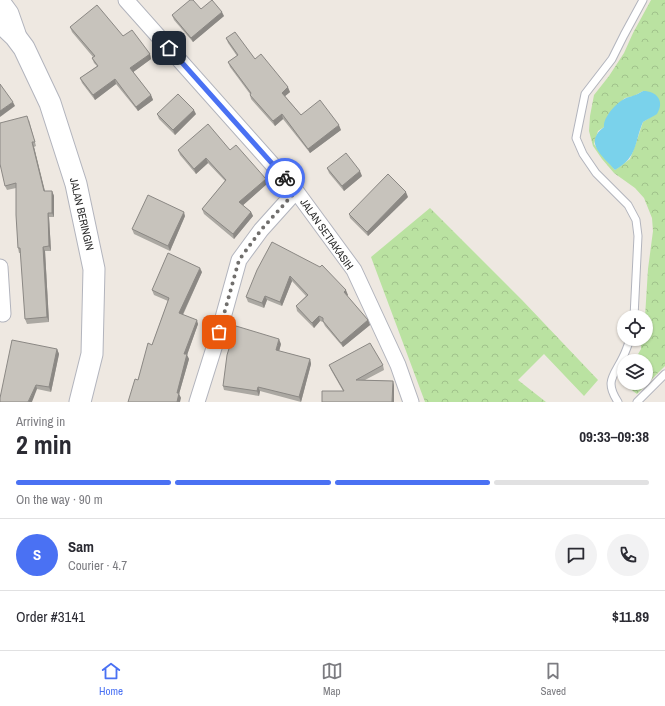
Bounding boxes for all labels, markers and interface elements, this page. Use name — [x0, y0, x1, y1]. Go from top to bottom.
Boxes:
pin — [152, 31, 186, 65]
icon: home — [158, 37, 180, 59]
courier — [265, 158, 305, 198]
icon: bike — [274, 167, 296, 189]
street label: JALAN BERINGIN — [67, 176, 97, 252]
street label: JALAN SETIAKASIH — [297, 196, 357, 272]
map controls — [617, 310, 653, 390]
button: locate — [617, 310, 653, 346]
pin — [202, 315, 236, 349]
icon: bag — [208, 321, 230, 343]
button: layers — [617, 354, 653, 390]
text: Arriving in — [16, 413, 65, 430]
text: 09:33–09:38 — [579, 426, 649, 447]
text: 2 min — [16, 427, 72, 462]
text: On the way · 90 m — [16, 491, 103, 508]
button: chat — [555, 534, 597, 576]
button: phone — [607, 534, 649, 576]
text: Sam — [68, 536, 94, 557]
text: S — [33, 544, 41, 565]
text: Courier · 4.7 — [68, 557, 127, 574]
text: Order #3141 — [16, 606, 85, 627]
text: $11.89 — [612, 606, 649, 627]
tab: Home — [99, 660, 123, 698]
tab: Map — [321, 660, 343, 698]
tab: Saved — [541, 660, 566, 698]

